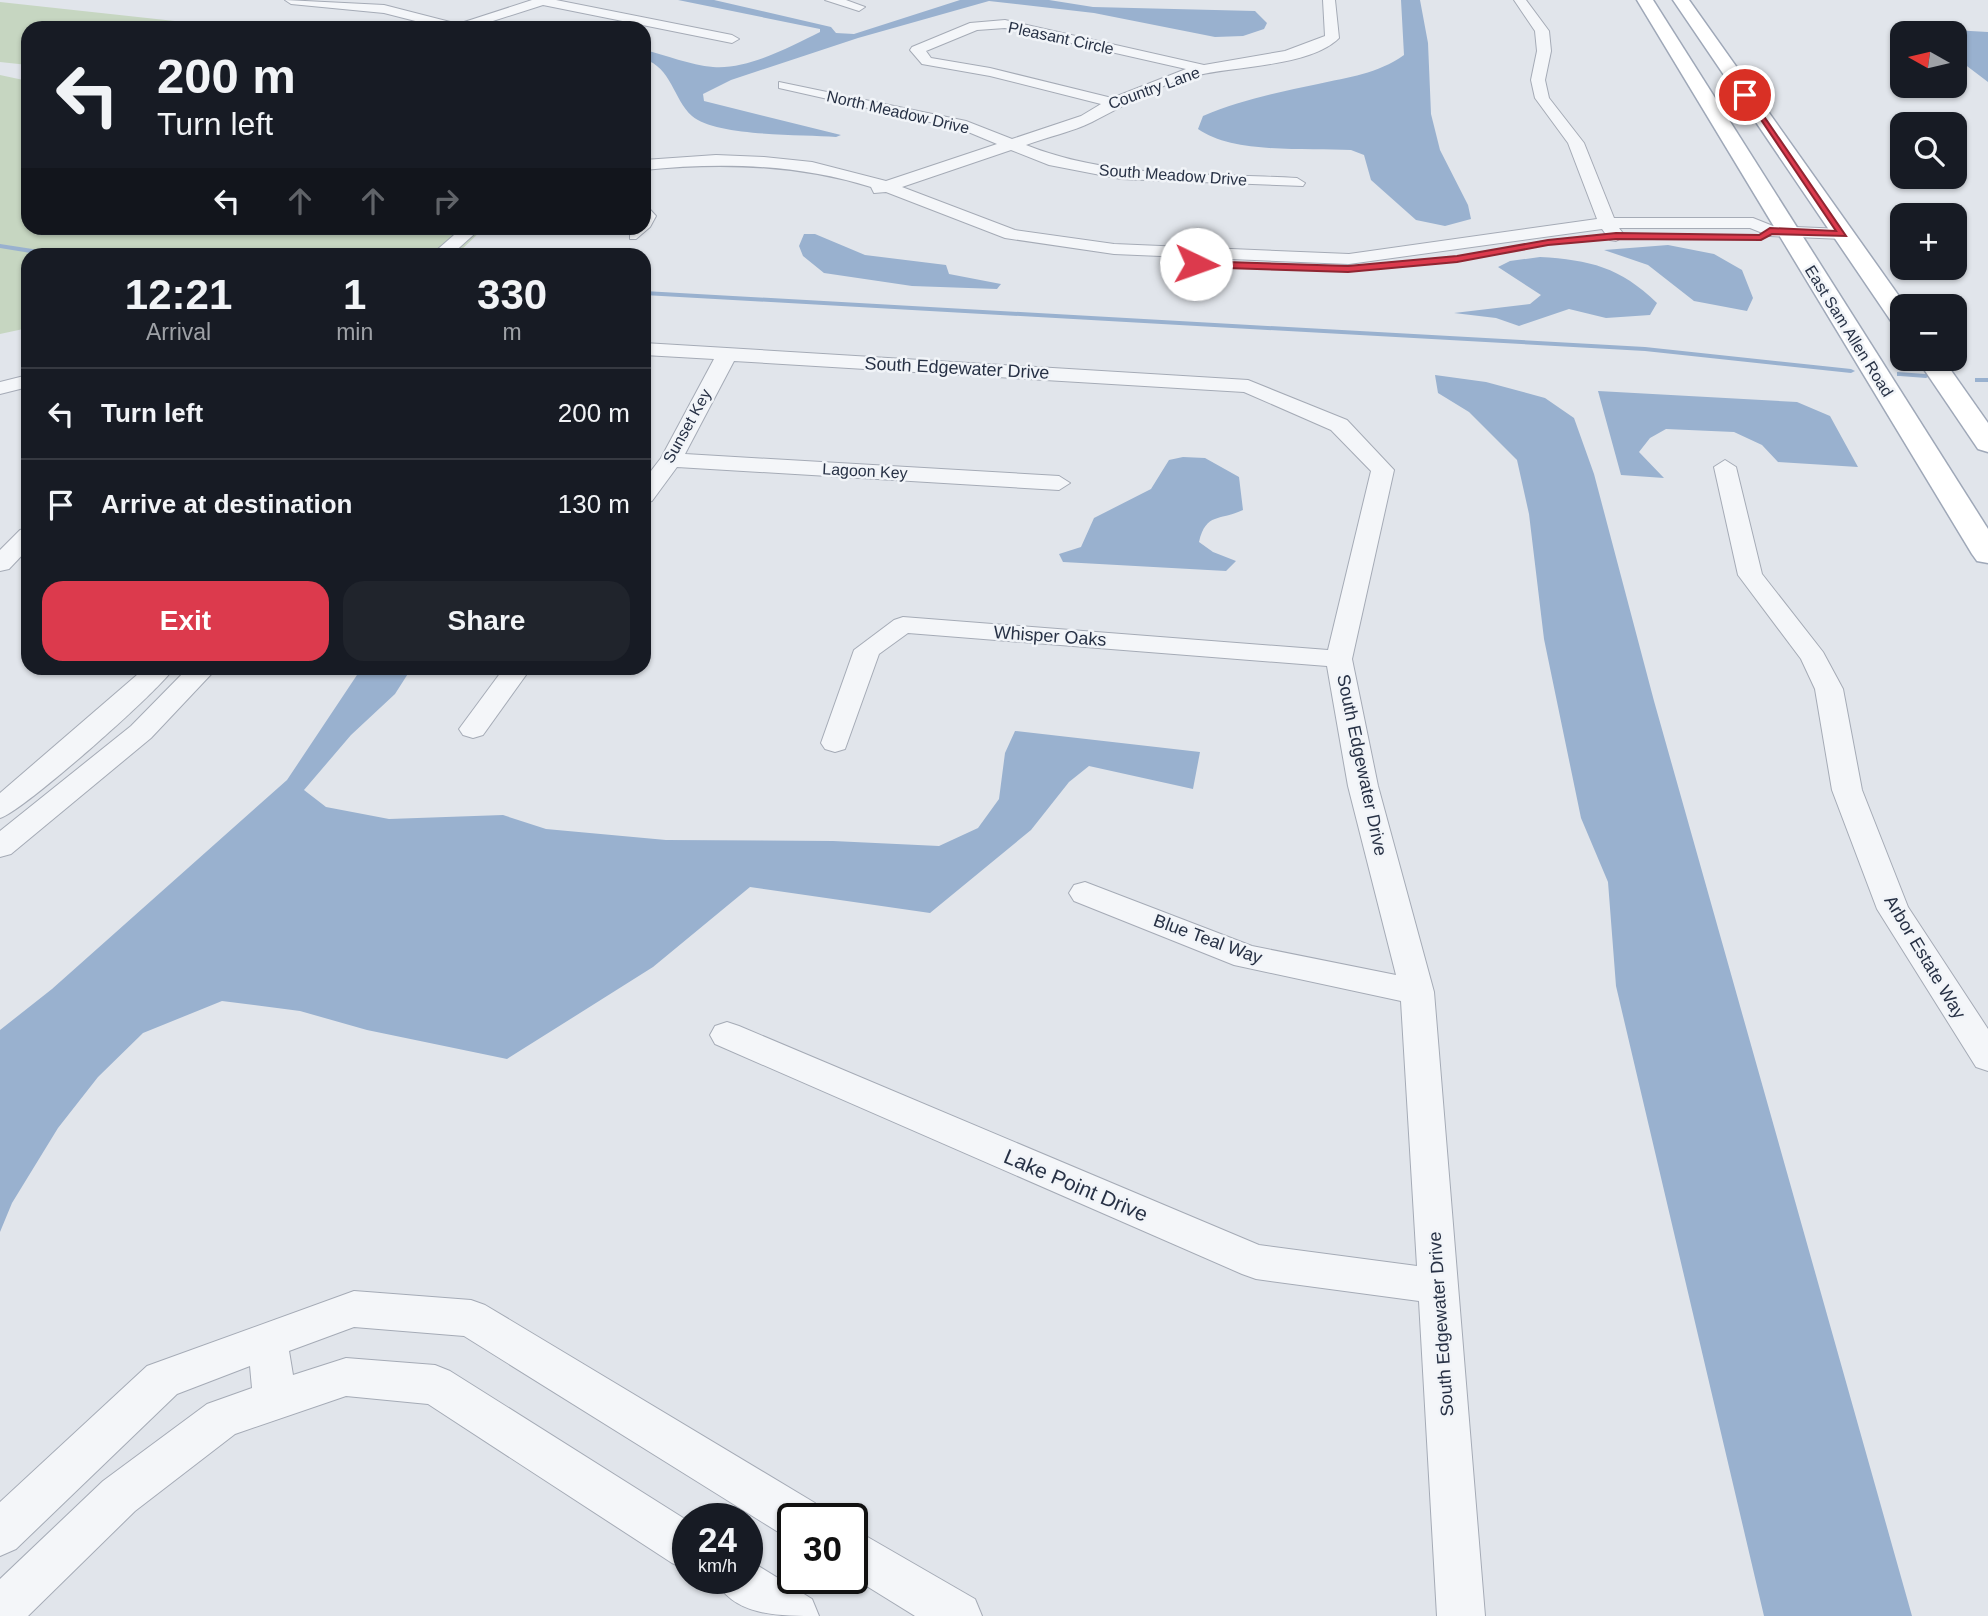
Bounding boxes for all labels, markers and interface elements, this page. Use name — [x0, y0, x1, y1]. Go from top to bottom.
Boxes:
street label: Pleasant Circle — [1007, 18, 1115, 58]
north arrow — [1890, 21, 1967, 98]
map controls — [1890, 21, 1967, 371]
icon: left — [42, 49, 133, 140]
text: 200 m — [157, 49, 296, 103]
street label: Country Lane — [1106, 64, 1202, 112]
pin — [1715, 65, 1775, 125]
icon: arrive — [1726, 76, 1764, 114]
street label: North Meadow Drive — [825, 87, 971, 137]
text: Turn left — [157, 106, 273, 142]
button: search — [1890, 112, 1967, 189]
street label: South Meadow Drive — [1098, 161, 1248, 189]
icon: left — [208, 182, 246, 220]
icon: ahead — [281, 182, 319, 220]
icon: ahead — [354, 182, 392, 220]
icon: right — [427, 182, 465, 220]
button: + — [1890, 203, 1967, 280]
position arrow — [1159, 227, 1233, 301]
street label: East Sam Allen Road — [1802, 262, 1896, 400]
text: 12:21 — [125, 271, 232, 318]
text: 1 — [343, 271, 366, 318]
text: 330 — [477, 271, 547, 318]
button: − — [1890, 294, 1967, 371]
text: Arrival — [146, 319, 211, 345]
text: min — [336, 319, 373, 345]
text: m — [503, 319, 522, 345]
street label: South Edgewater Drive — [864, 353, 1050, 383]
street label: Sunset Key — [660, 386, 714, 466]
icon: left — [42, 395, 80, 433]
text: Turn left — [101, 398, 203, 428]
text: 200 m — [558, 398, 630, 428]
street label: Lagoon Key — [822, 460, 908, 482]
icon: arrive — [42, 486, 80, 524]
text: Arrive at destination — [101, 489, 352, 519]
text: 130 m — [558, 489, 630, 519]
button: Exit — [42, 581, 329, 661]
button: Share — [343, 581, 630, 661]
street label: Whisper Oaks — [993, 622, 1107, 650]
street label: South Edgewater Drive — [1333, 672, 1391, 858]
street label: Arbor Estate Way — [1880, 892, 1970, 1022]
street label: Blue Teal Way — [1151, 910, 1265, 968]
street label: Lake Point Drive — [1001, 1144, 1151, 1226]
street label: South Edgewater Drive — [1425, 1231, 1457, 1417]
speed limit sign: 30 — [777, 1503, 868, 1594]
text: 24 — [698, 1520, 737, 1559]
text: km/h — [698, 1556, 737, 1576]

